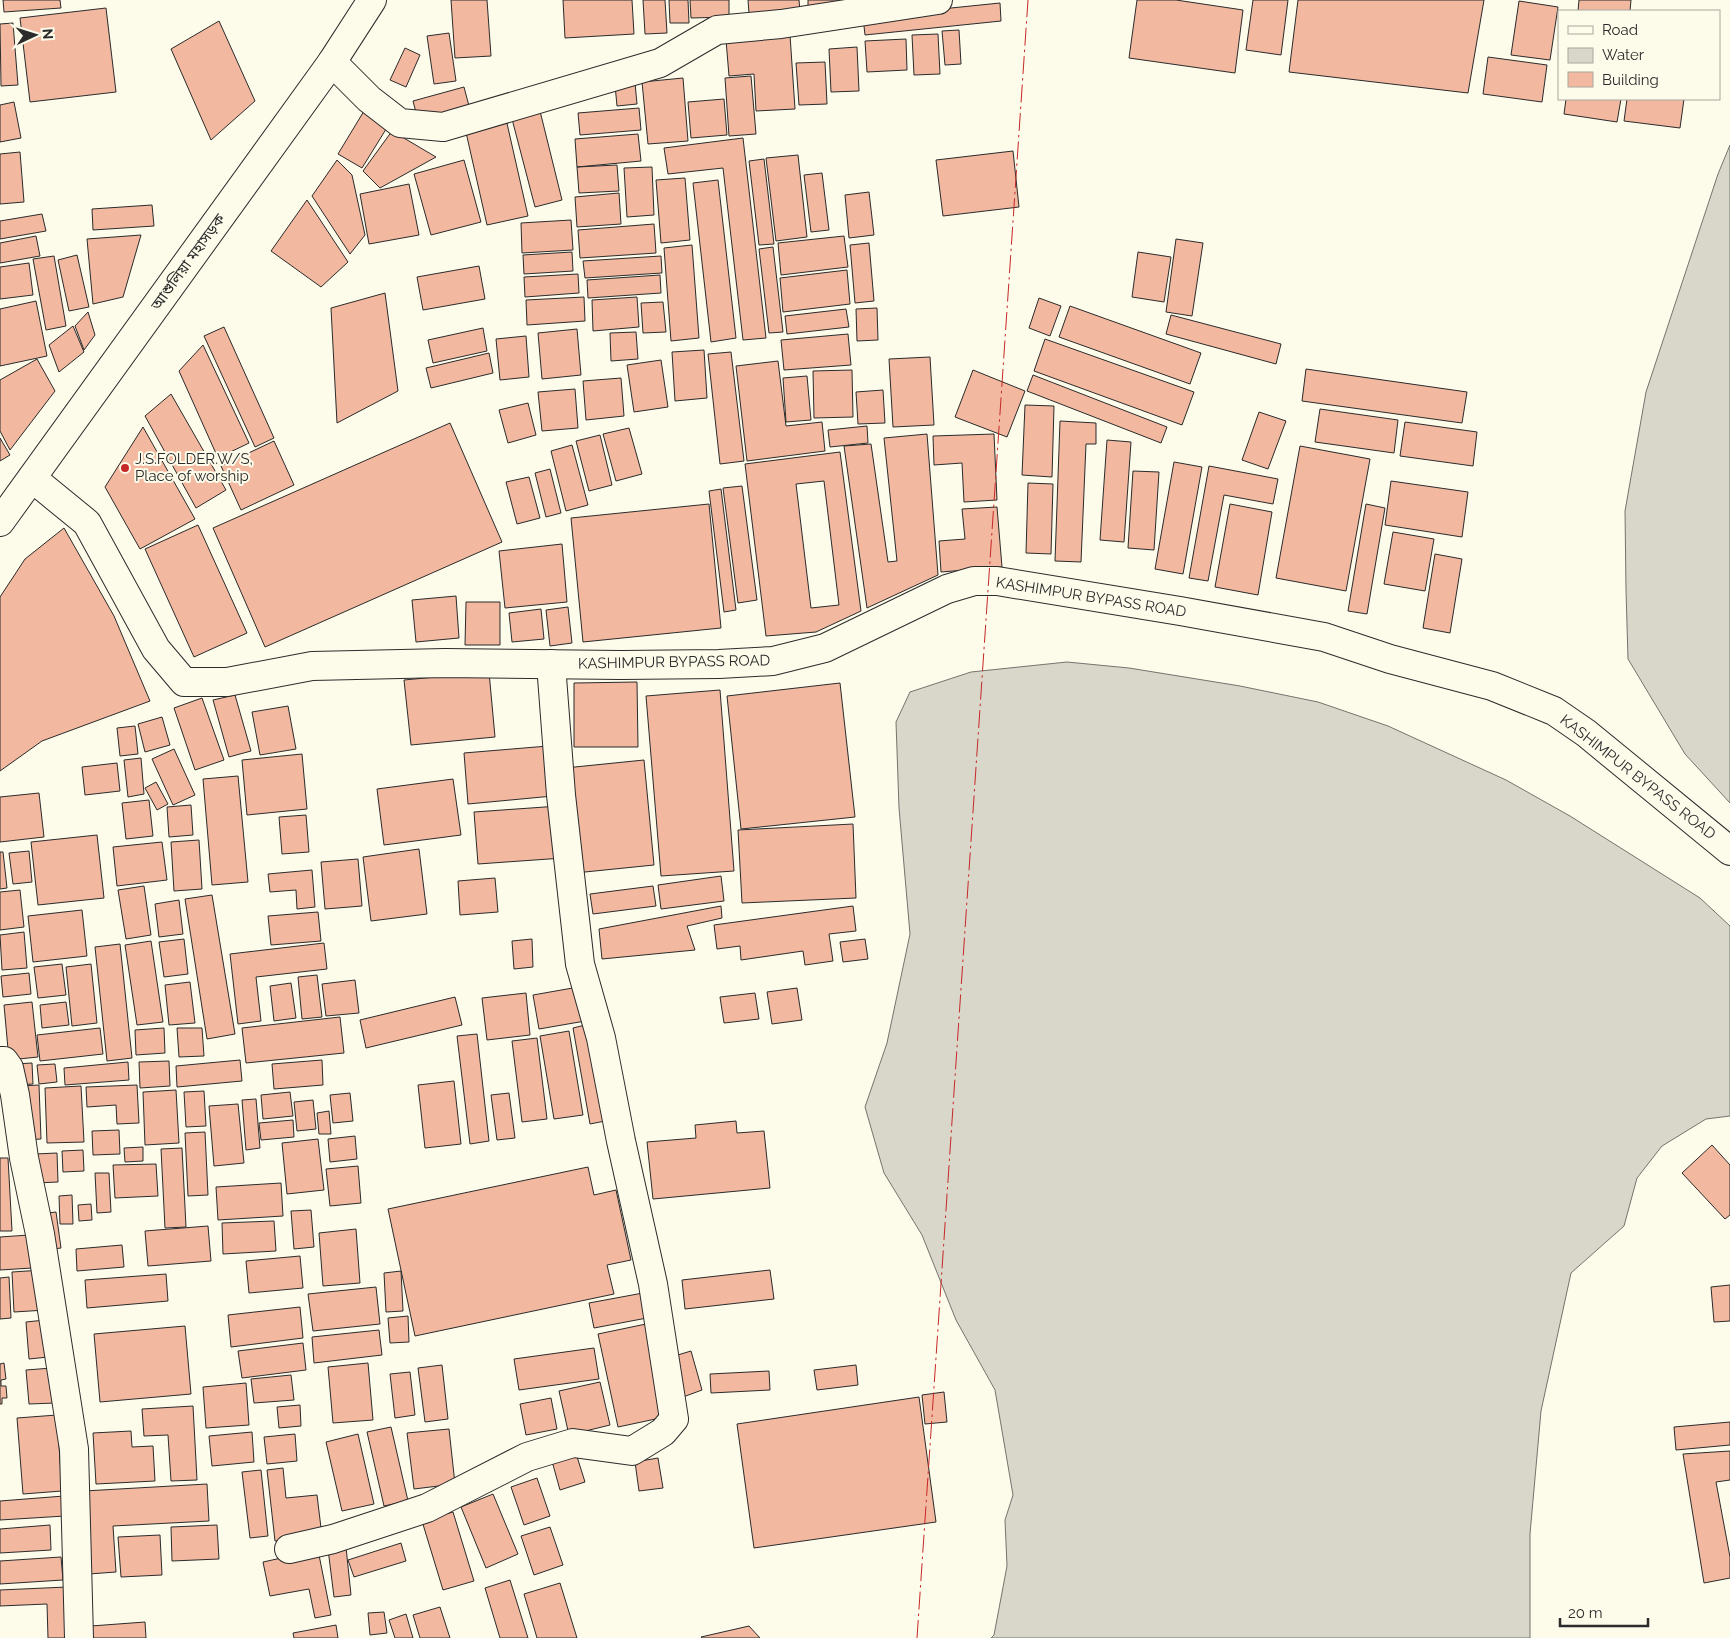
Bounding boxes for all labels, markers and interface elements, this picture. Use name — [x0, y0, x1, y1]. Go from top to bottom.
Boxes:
north arrow — [10, 10, 60, 60]
legend — [1558, 10, 1720, 100]
text: Road — [1602, 21, 1638, 39]
text: N — [40, 28, 56, 40]
text: Water — [1602, 46, 1645, 64]
text: Building — [1602, 71, 1659, 89]
street label: আশুলিয়া মহাসড়ক — [147, 210, 229, 314]
place label: J.S.FOLDER.W/S, Place of worship — [135, 450, 253, 485]
marker: J.S.FOLDER.W/S, Place of worship — [119, 462, 131, 474]
street label: KASHIMPUR BYPASS ROAD — [995, 573, 1188, 621]
street label: KASHIMPUR BYPASS ROAD — [578, 651, 771, 673]
street label: KASHIMPUR BYPASS ROAD — [1557, 711, 1720, 843]
scale bar — [1560, 1596, 1648, 1628]
text: 20 m — [1568, 1604, 1603, 1622]

